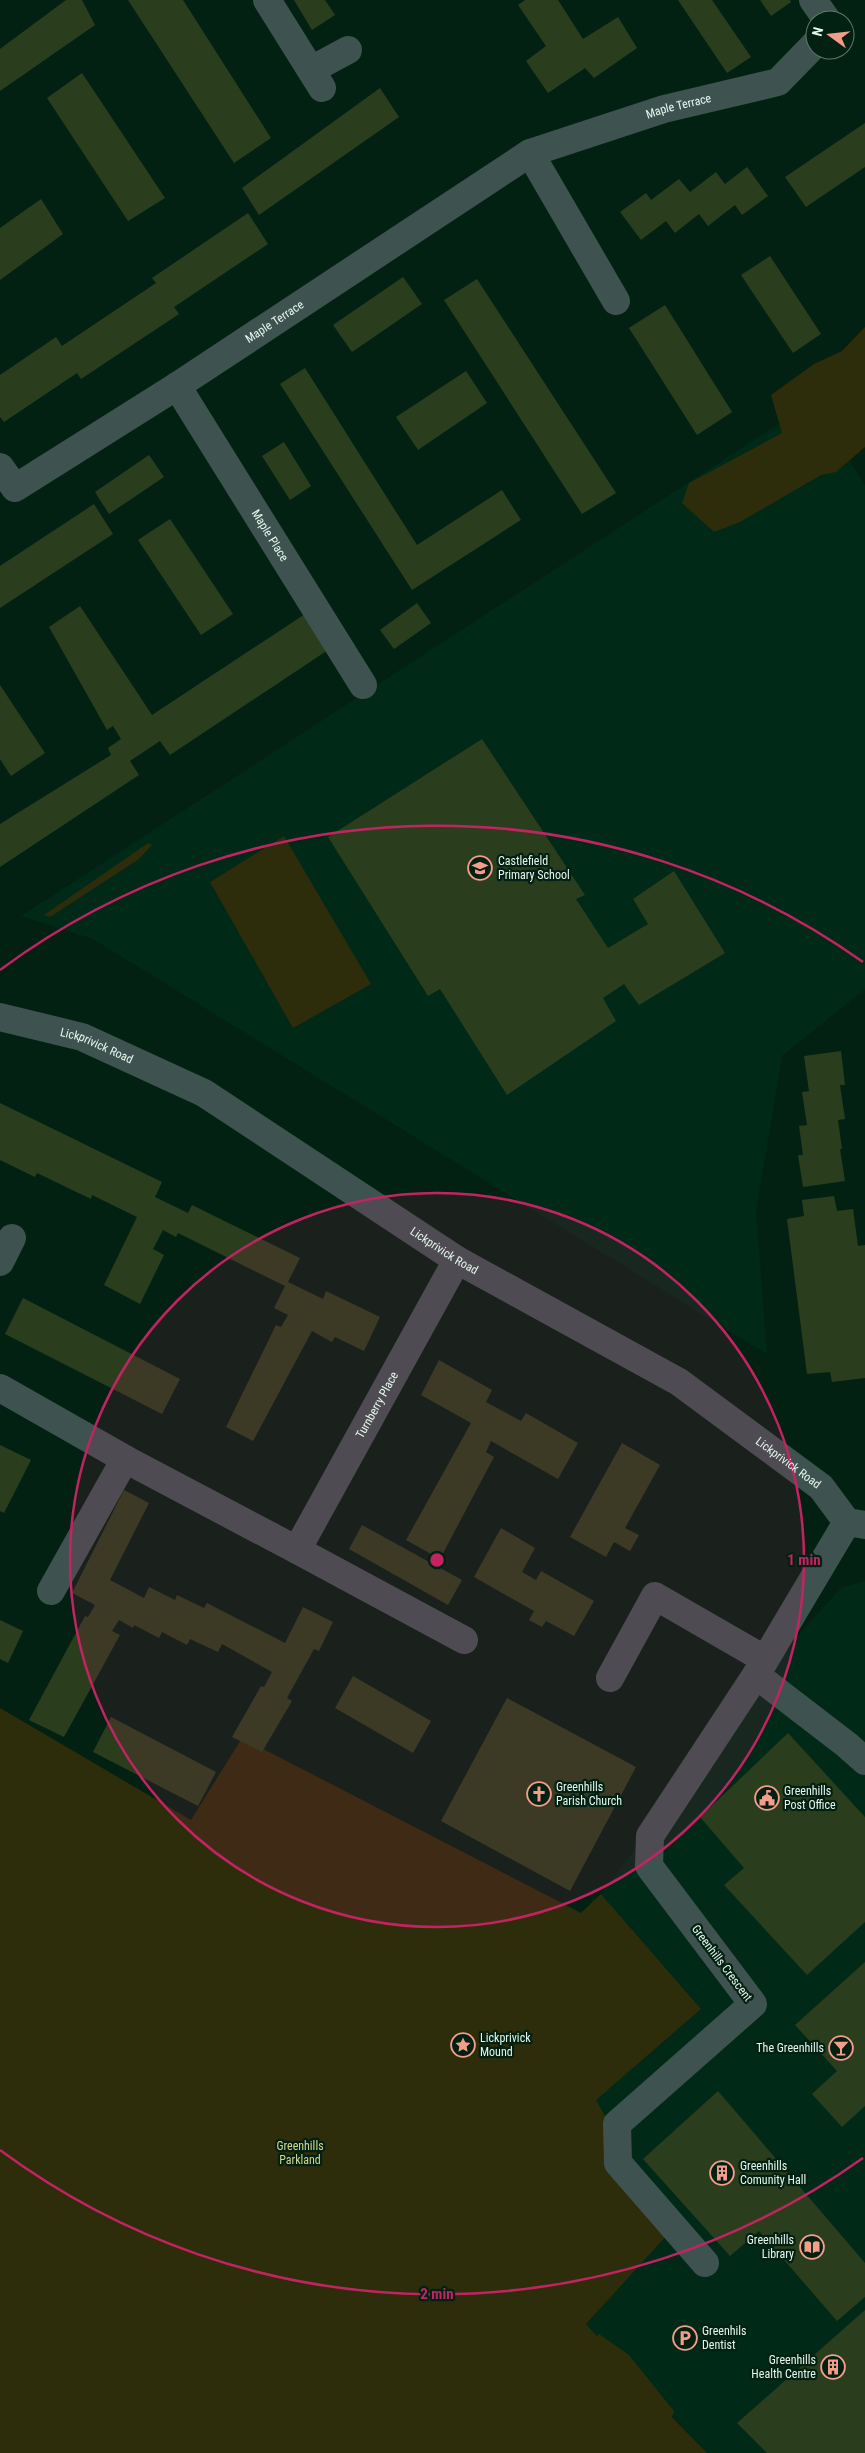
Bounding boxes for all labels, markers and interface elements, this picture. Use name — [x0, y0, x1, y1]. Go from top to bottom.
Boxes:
north arrow — [805, 10, 855, 60]
text: N — [809, 25, 826, 38]
street label: Maple Terrace — [644, 91, 713, 121]
street label: Maple Terrace — [243, 297, 307, 346]
street label: Maple Place — [249, 507, 291, 564]
place label: Castlefield Primary School — [498, 854, 570, 882]
school or university icon: Castlefield Primary School — [467, 855, 493, 881]
street label: Lickprivick Road — [59, 1025, 135, 1066]
street label: Lickprivick Road — [408, 1224, 481, 1277]
street label: Turnberry Place — [353, 1369, 401, 1441]
street label: Lickprivick Road — [753, 1434, 824, 1492]
centre of rings — [428, 1551, 446, 1569]
text: 1 min — [787, 1551, 821, 1569]
place label: Greenhills Parish Church — [556, 1780, 622, 1808]
church icon: Greenhills Parish Church — [526, 1781, 552, 1807]
place label: Greenhills Post Office — [784, 1784, 836, 1812]
public building icon: Greenhills Post Office — [754, 1785, 780, 1811]
street label: Greenhills Crescent — [689, 1922, 756, 2004]
place label: Lickprivick Mound — [480, 2031, 531, 2059]
place icon: Lickprivick Mound — [450, 2032, 476, 2058]
bar icon: The Greenhills — [828, 2035, 854, 2061]
place label: The Greenhills — [756, 2041, 824, 2055]
park label: Greenhills Parkland — [276, 2139, 324, 2167]
place label: Greenhills Comunity Hall — [740, 2159, 806, 2187]
building icon: Greenhills Comunity Hall — [709, 2160, 735, 2186]
place label: Greenhills Library — [747, 2233, 794, 2261]
library icon: Greenhills Library — [799, 2234, 825, 2260]
text: 2 min — [420, 2285, 454, 2303]
place label: Greenhils Dentist — [702, 2324, 746, 2352]
parking icon: Greenhils Dentist — [672, 2325, 698, 2351]
place label: Greenhills Health Centre — [751, 2353, 816, 2381]
building icon: Greenhills Health Centre — [820, 2354, 846, 2380]

